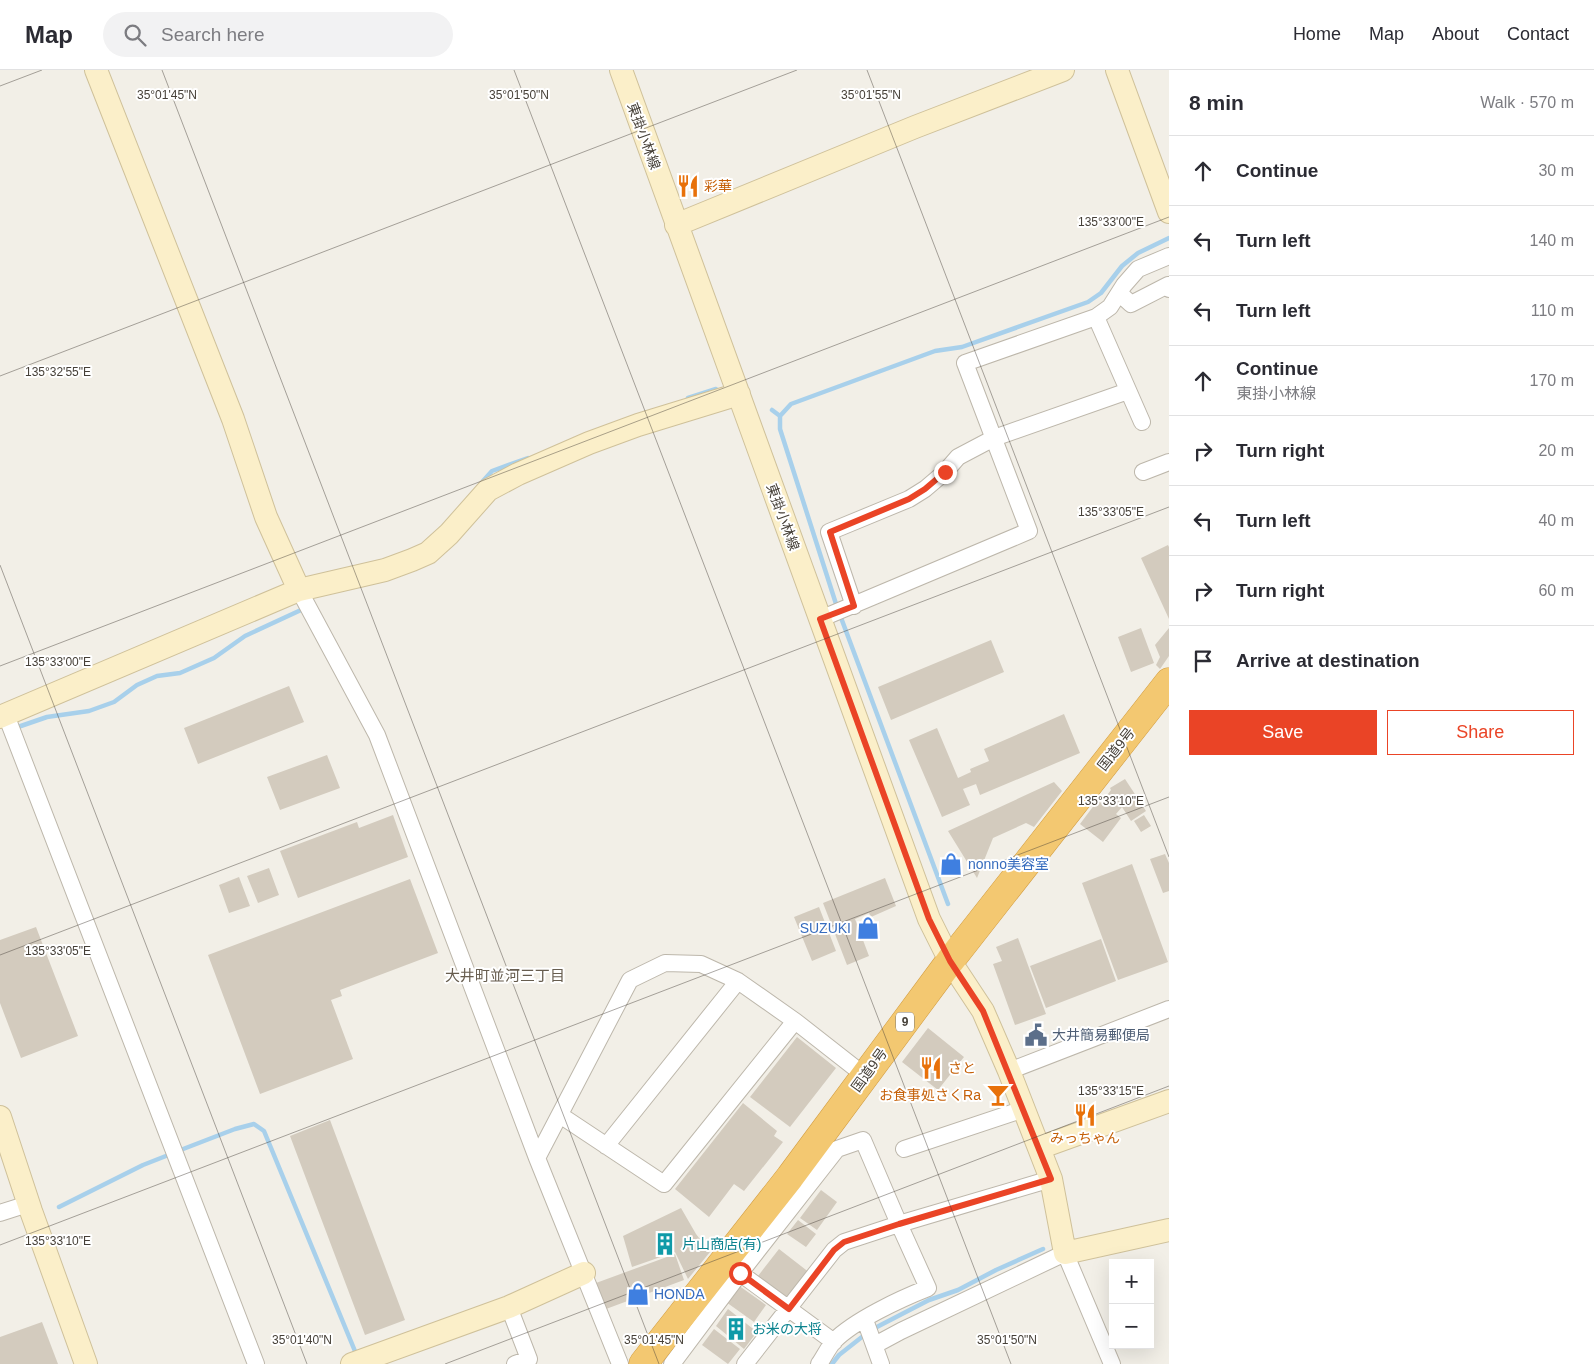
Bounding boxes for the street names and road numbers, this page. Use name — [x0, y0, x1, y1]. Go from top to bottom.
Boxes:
street label: 東掛小林線 — [625, 100, 663, 172]
street label: 東掛小林線 — [764, 481, 802, 553]
street label: 国道9号 — [1094, 724, 1138, 774]
road number: 9 — [896, 1012, 914, 1032]
street label: 国道9号 — [848, 1045, 890, 1095]

